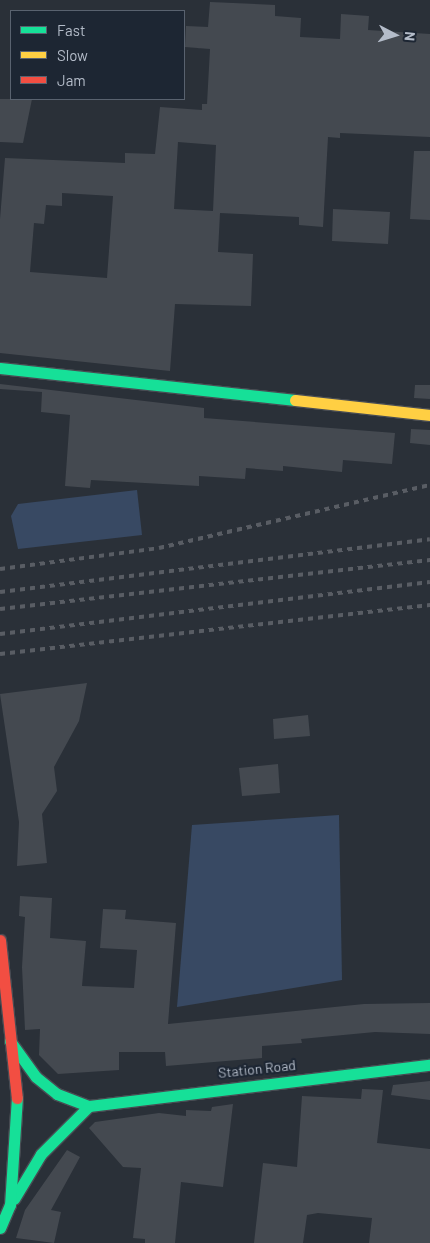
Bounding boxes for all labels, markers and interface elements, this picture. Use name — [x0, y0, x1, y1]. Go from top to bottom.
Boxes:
legend — [10, 10, 185, 100]
north arrow — [370, 10, 420, 60]
text: Fast — [57, 21, 85, 39]
text: N — [402, 31, 419, 42]
text: Slow — [57, 46, 88, 64]
text: Jam — [57, 71, 86, 89]
street label: Station Road — [217, 1057, 297, 1081]

